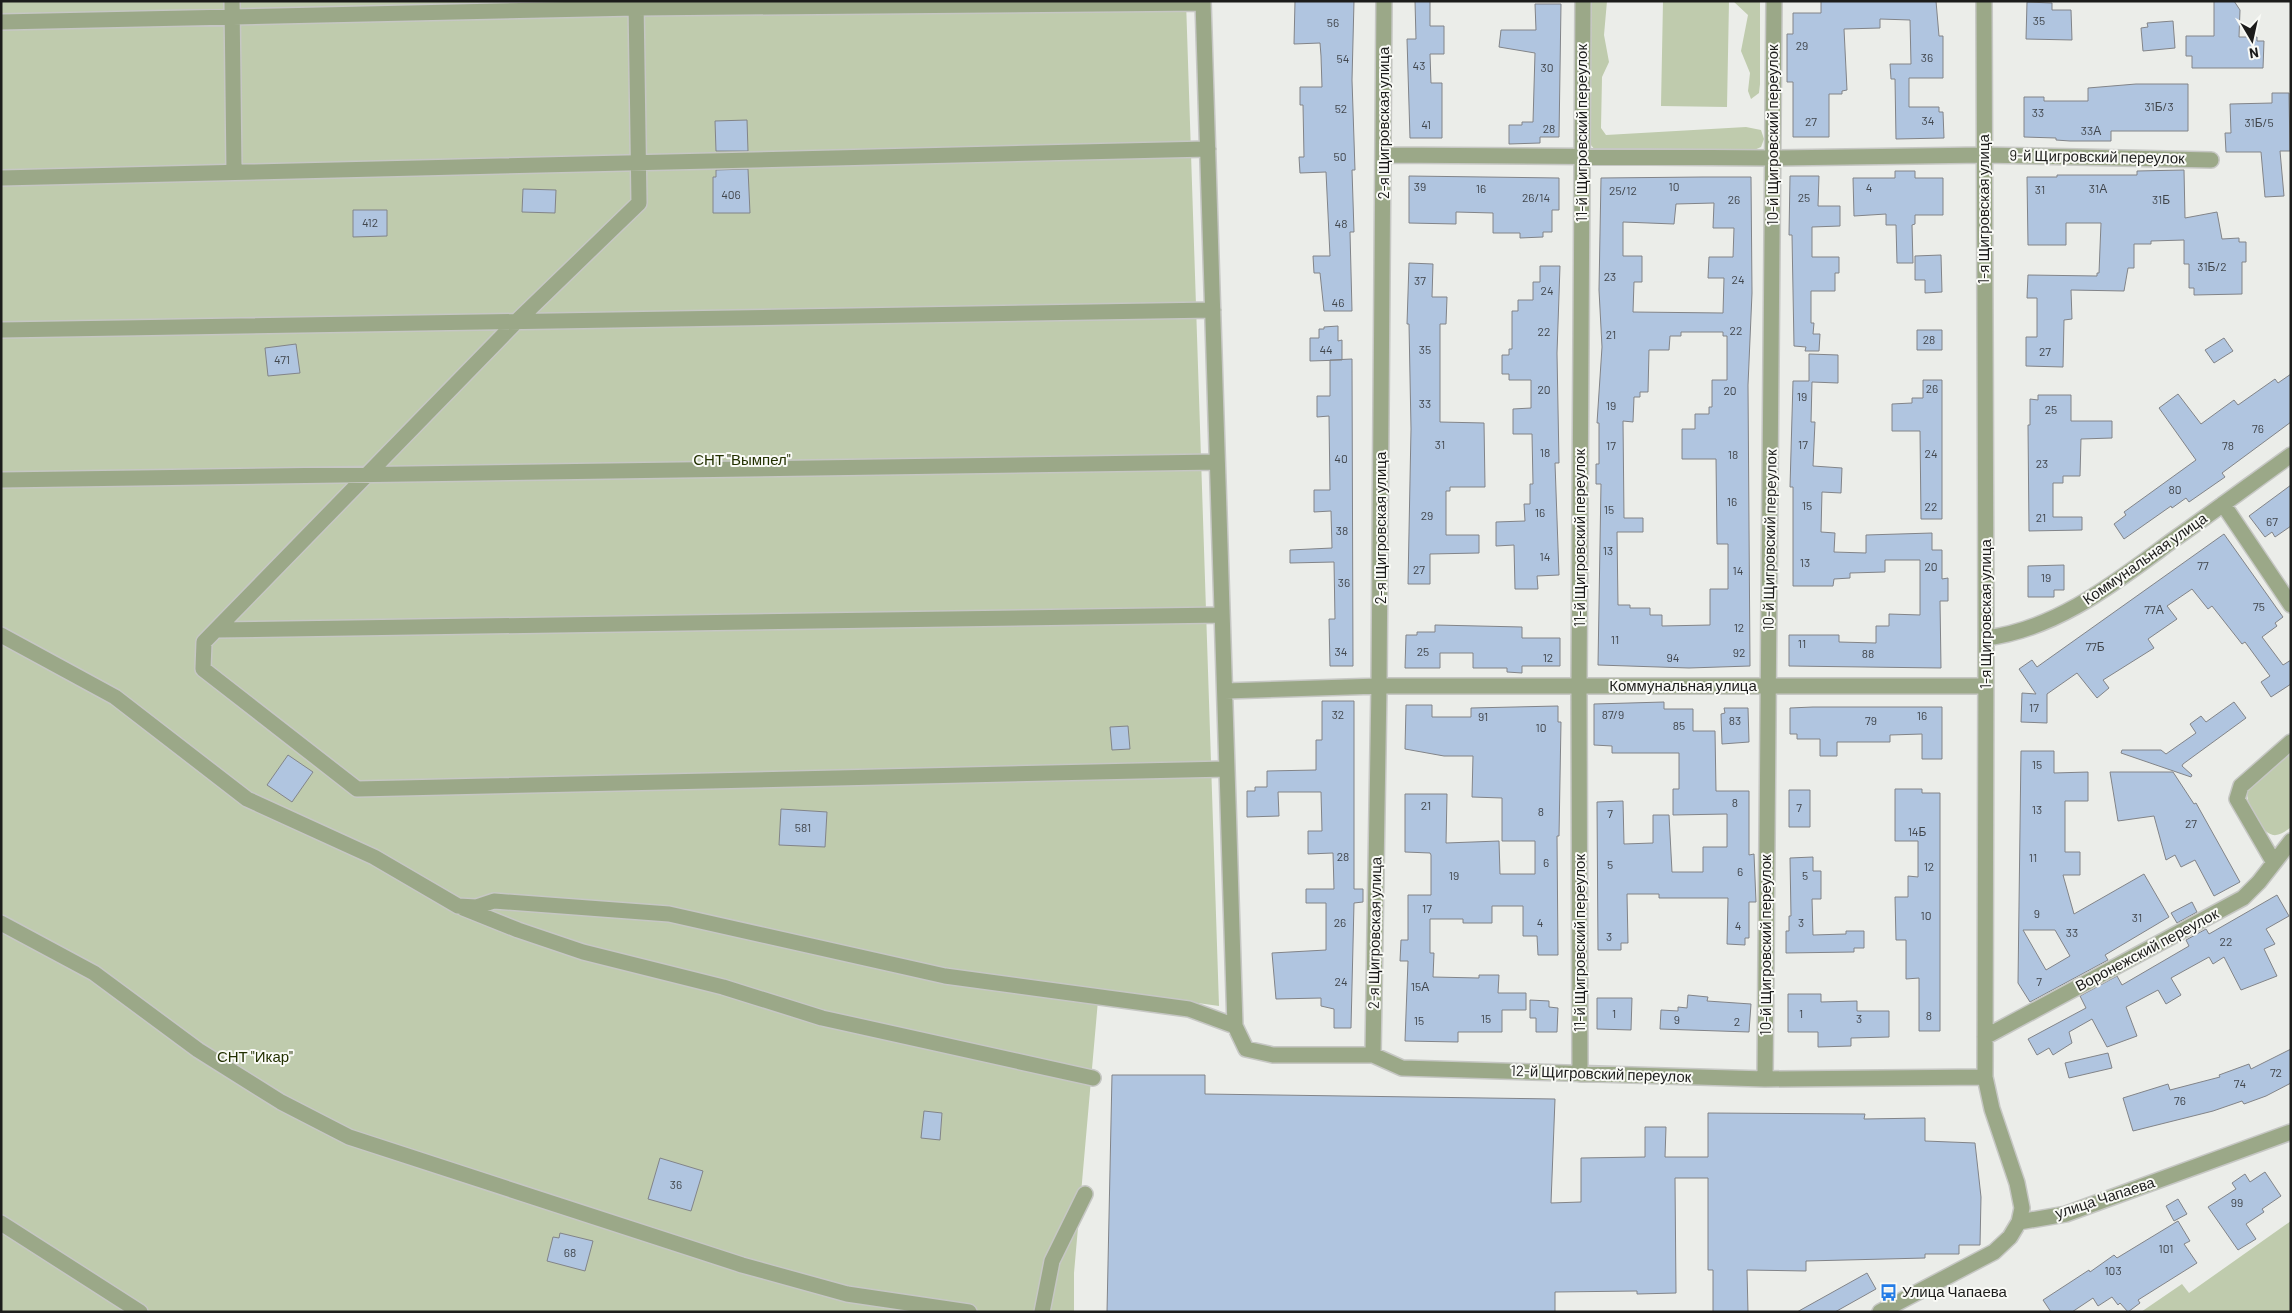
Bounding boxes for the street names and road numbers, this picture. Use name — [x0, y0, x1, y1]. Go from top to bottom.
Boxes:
street label: 11-й Щигровский переулок — [1572, 44, 1590, 222]
street label: 10-й Щигровский переулок — [1763, 44, 1781, 226]
street label: 2-я Щигровская улица — [1374, 46, 1392, 199]
street label: 1-я Щигровская улица — [1974, 133, 1992, 284]
street label: 9-й Щигровский переулок — [2009, 145, 2185, 167]
street label: 11-й Щигровский переулок — [1570, 449, 1588, 627]
street label: 10-й Щигровский переулок — [1758, 449, 1780, 631]
street label: 2-я Щигровская улица — [1371, 451, 1389, 604]
street label: Коммунальная улица — [2079, 508, 2211, 608]
street label: 1-я Щигровская улица — [1976, 538, 1994, 689]
street label: Коммунальная улица — [1609, 676, 1757, 694]
street label: 11-й Щигровский переулок — [1570, 854, 1588, 1032]
street label: 10-й Щигровский переулок — [1756, 854, 1774, 1036]
street label: 2-я Щигровская улица — [1364, 856, 1384, 1009]
street label: Воронежский переулок — [2072, 904, 2221, 994]
street label: 12-й Щигровский переулок — [1510, 1061, 1692, 1085]
street label: улица Чапаева — [2053, 1172, 2157, 1222]

